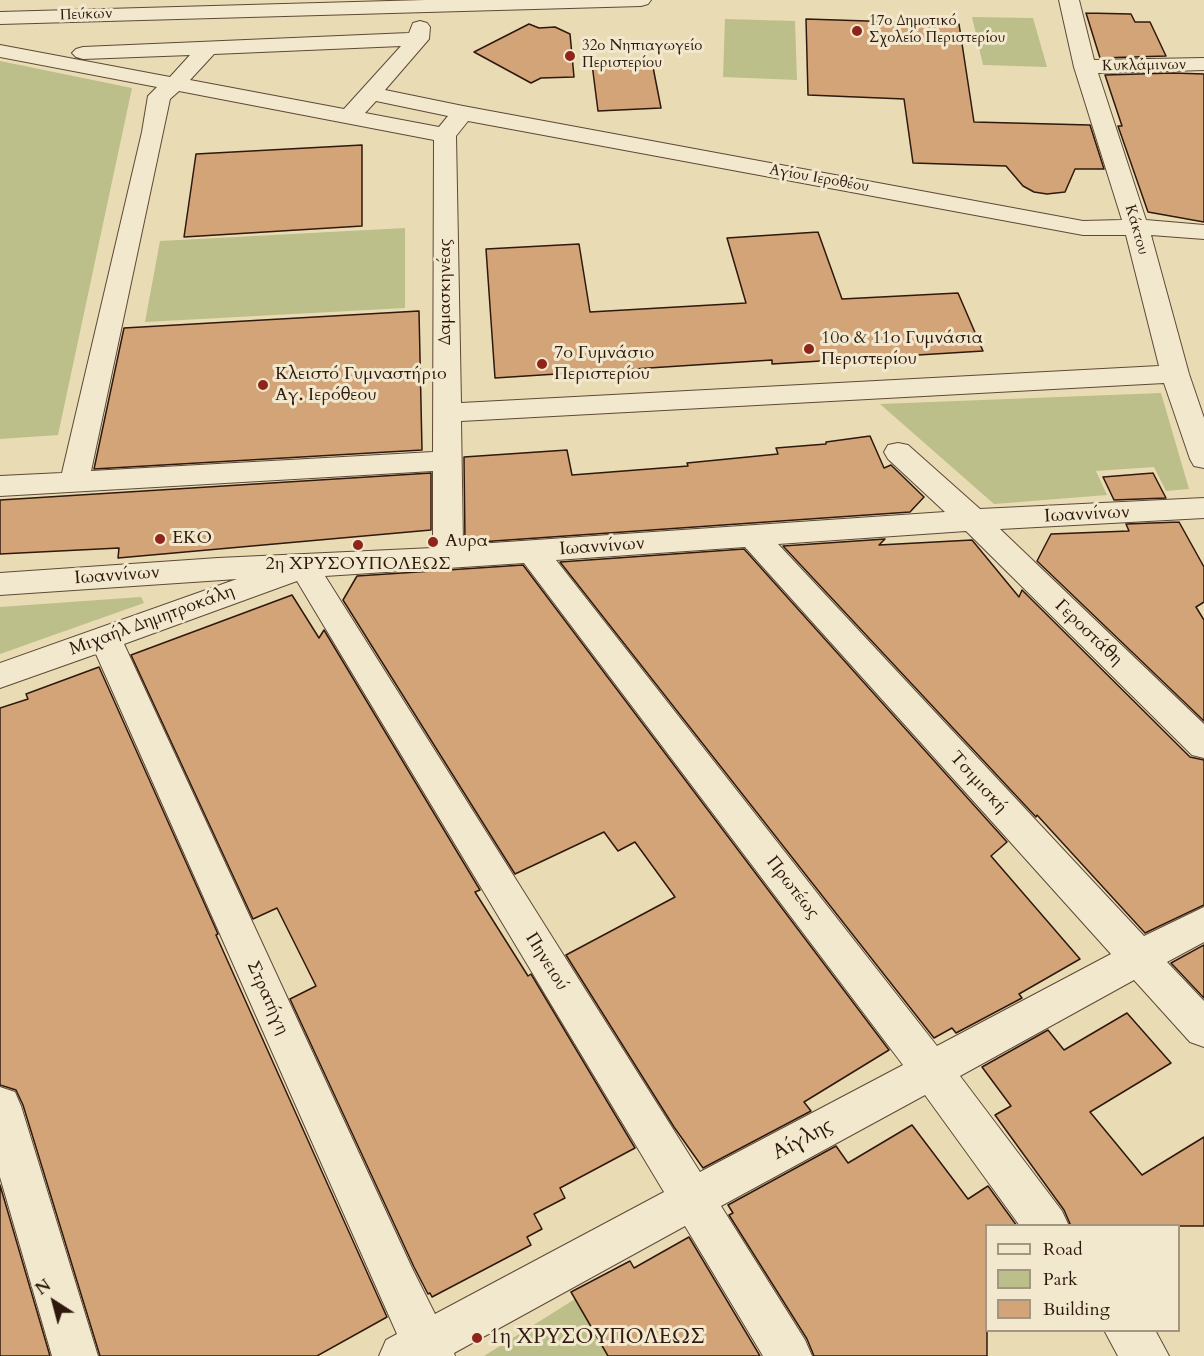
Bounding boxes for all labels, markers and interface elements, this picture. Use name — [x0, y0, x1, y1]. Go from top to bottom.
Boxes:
street label: Πεύκων — [59, 5, 113, 25]
place label: 17ο Δημοτικό Σχολείο Περιστερίου — [869, 13, 1005, 48]
marker: 17ο Δημοτικό Σχολείο Περιστερίου — [850, 24, 864, 38]
place label: 32ο Νηπιαγωγείο Περιστερίου — [582, 38, 702, 73]
marker: 32ο Νηπιαγωγείο Περιστερίου — [563, 49, 577, 63]
street label: Κυκλάμινων — [1102, 56, 1186, 76]
street label: Αγίου Ιεροθέου — [768, 161, 870, 197]
street label: Κάκτου — [1120, 203, 1152, 257]
street label: Δαμασκηνέας — [435, 239, 457, 345]
place label: 10ο & 11ο Γυμνάσια Περιστερίου — [821, 328, 983, 370]
marker: 10ο & 11ο Γυμνάσια Περιστερίου — [802, 342, 816, 356]
place label: 7ο Γυμνάσιο Περιστερίου — [554, 343, 654, 386]
marker: 7ο Γυμνάσιο Περιστερίου — [535, 357, 549, 371]
place label: Κλειστό Γυμναστήριο Αγ. Ιερόθεου — [275, 364, 447, 406]
marker: Κλειστό Γυμναστήριο Αγ. Ιερόθεου — [256, 378, 270, 392]
street label: Ιωαννίνων — [1044, 502, 1130, 528]
place label: EKO — [172, 528, 212, 550]
place label: Αυρα — [445, 531, 488, 553]
marker: EKO — [153, 532, 167, 546]
street label: Ιωαννίνων — [559, 533, 645, 561]
marker: Αυρα — [426, 535, 440, 549]
marker: 2η ΧΡΥΣΟΥΠΟΛΕΩΣ — [351, 538, 365, 552]
place label: 2η ΧΡΥΣΟΥΠΟΛΕΩΣ — [265, 554, 451, 576]
street label: Ιωαννίνων — [74, 562, 160, 590]
street label: Μιχαήλ Δημητροκάλη — [67, 581, 237, 661]
street label: Γεροστάθη — [1050, 595, 1126, 671]
street label: Τσιμισκή — [944, 747, 1012, 819]
street label: Πρωτέως — [761, 852, 823, 924]
street label: Πηνειού — [520, 929, 572, 995]
street label: Στρατήγη — [241, 958, 293, 1038]
street label: Αίγλης — [769, 1114, 837, 1166]
legend — [985, 1224, 1180, 1332]
text: Road — [1043, 1237, 1083, 1262]
text: Park — [1043, 1267, 1078, 1292]
north arrow — [24, 1272, 84, 1332]
text: N — [31, 1274, 55, 1300]
text: Building — [1043, 1297, 1110, 1322]
place label: 1η ΧΡΥΣΟΥΠΟΛΕΩΣ — [489, 1325, 705, 1351]
marker: 1η ΧΡΥΣΟΥΠΟΛΕΩΣ — [470, 1331, 484, 1345]

